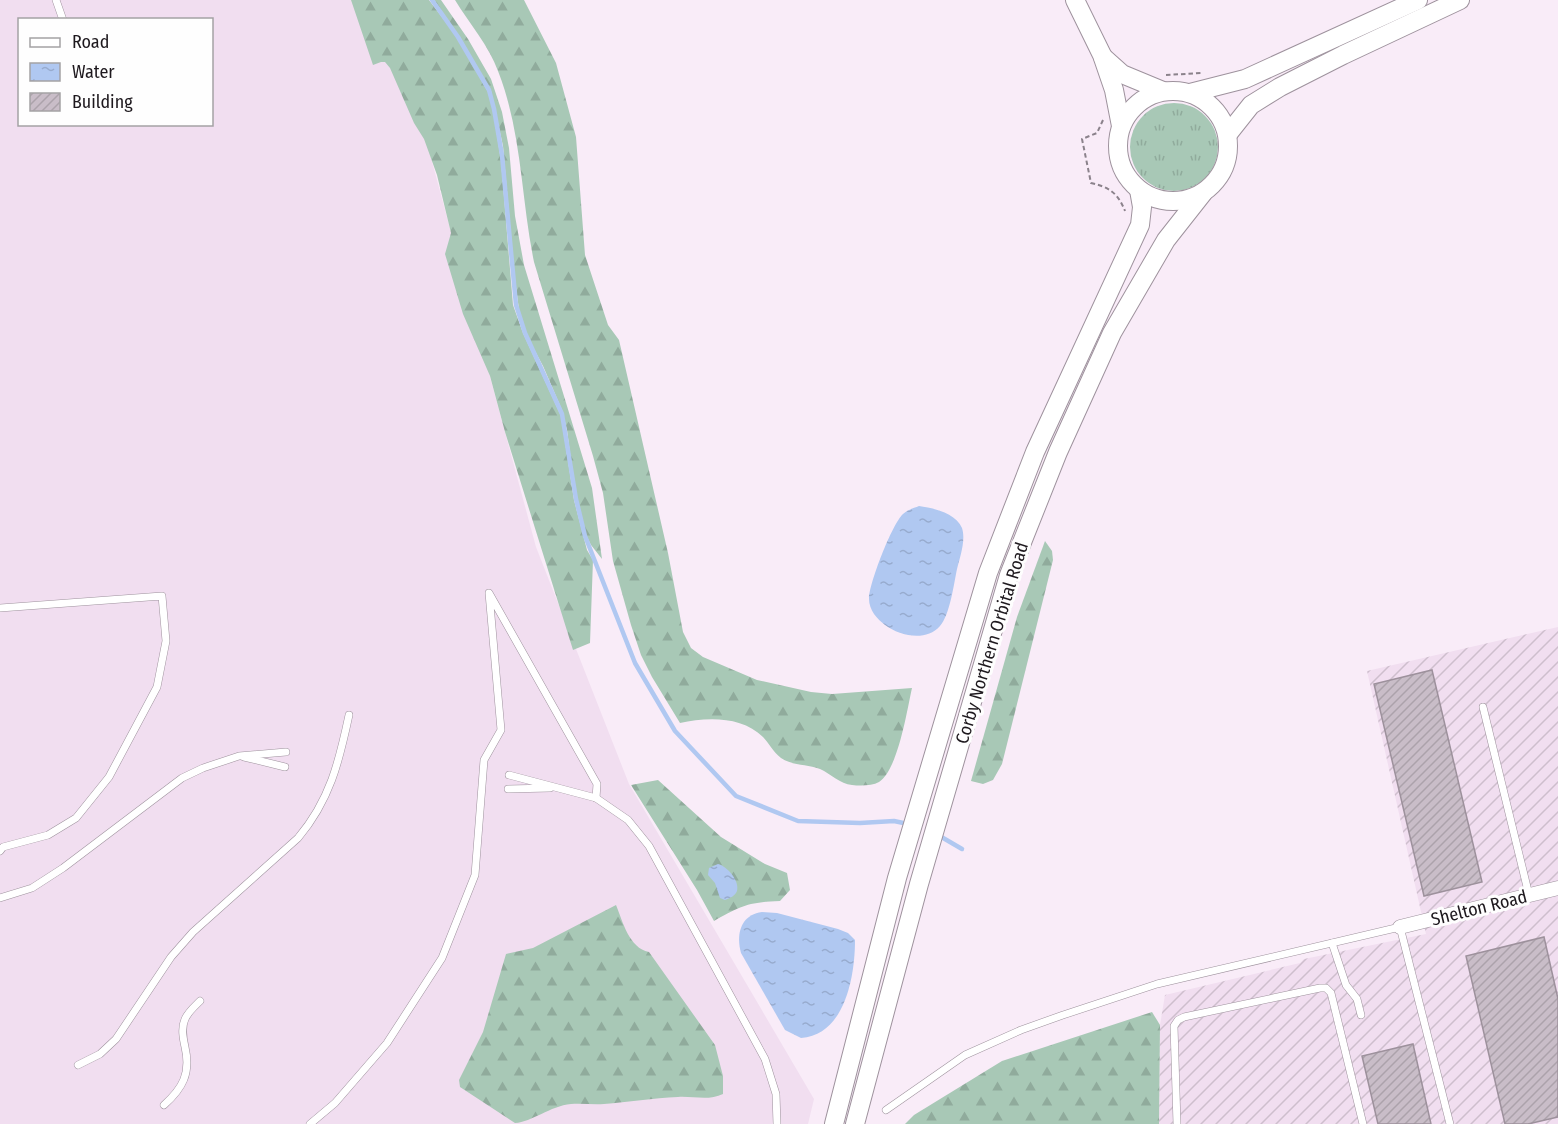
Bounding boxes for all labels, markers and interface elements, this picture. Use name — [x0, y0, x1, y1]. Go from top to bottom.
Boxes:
legend — [18, 18, 213, 126]
text: Road — [72, 31, 109, 53]
text: Water — [72, 61, 115, 83]
text: Building — [72, 91, 133, 113]
street label: Corby Northern Orbital Road — [951, 540, 1033, 746]
street label: Shelton Road — [1429, 885, 1529, 931]

